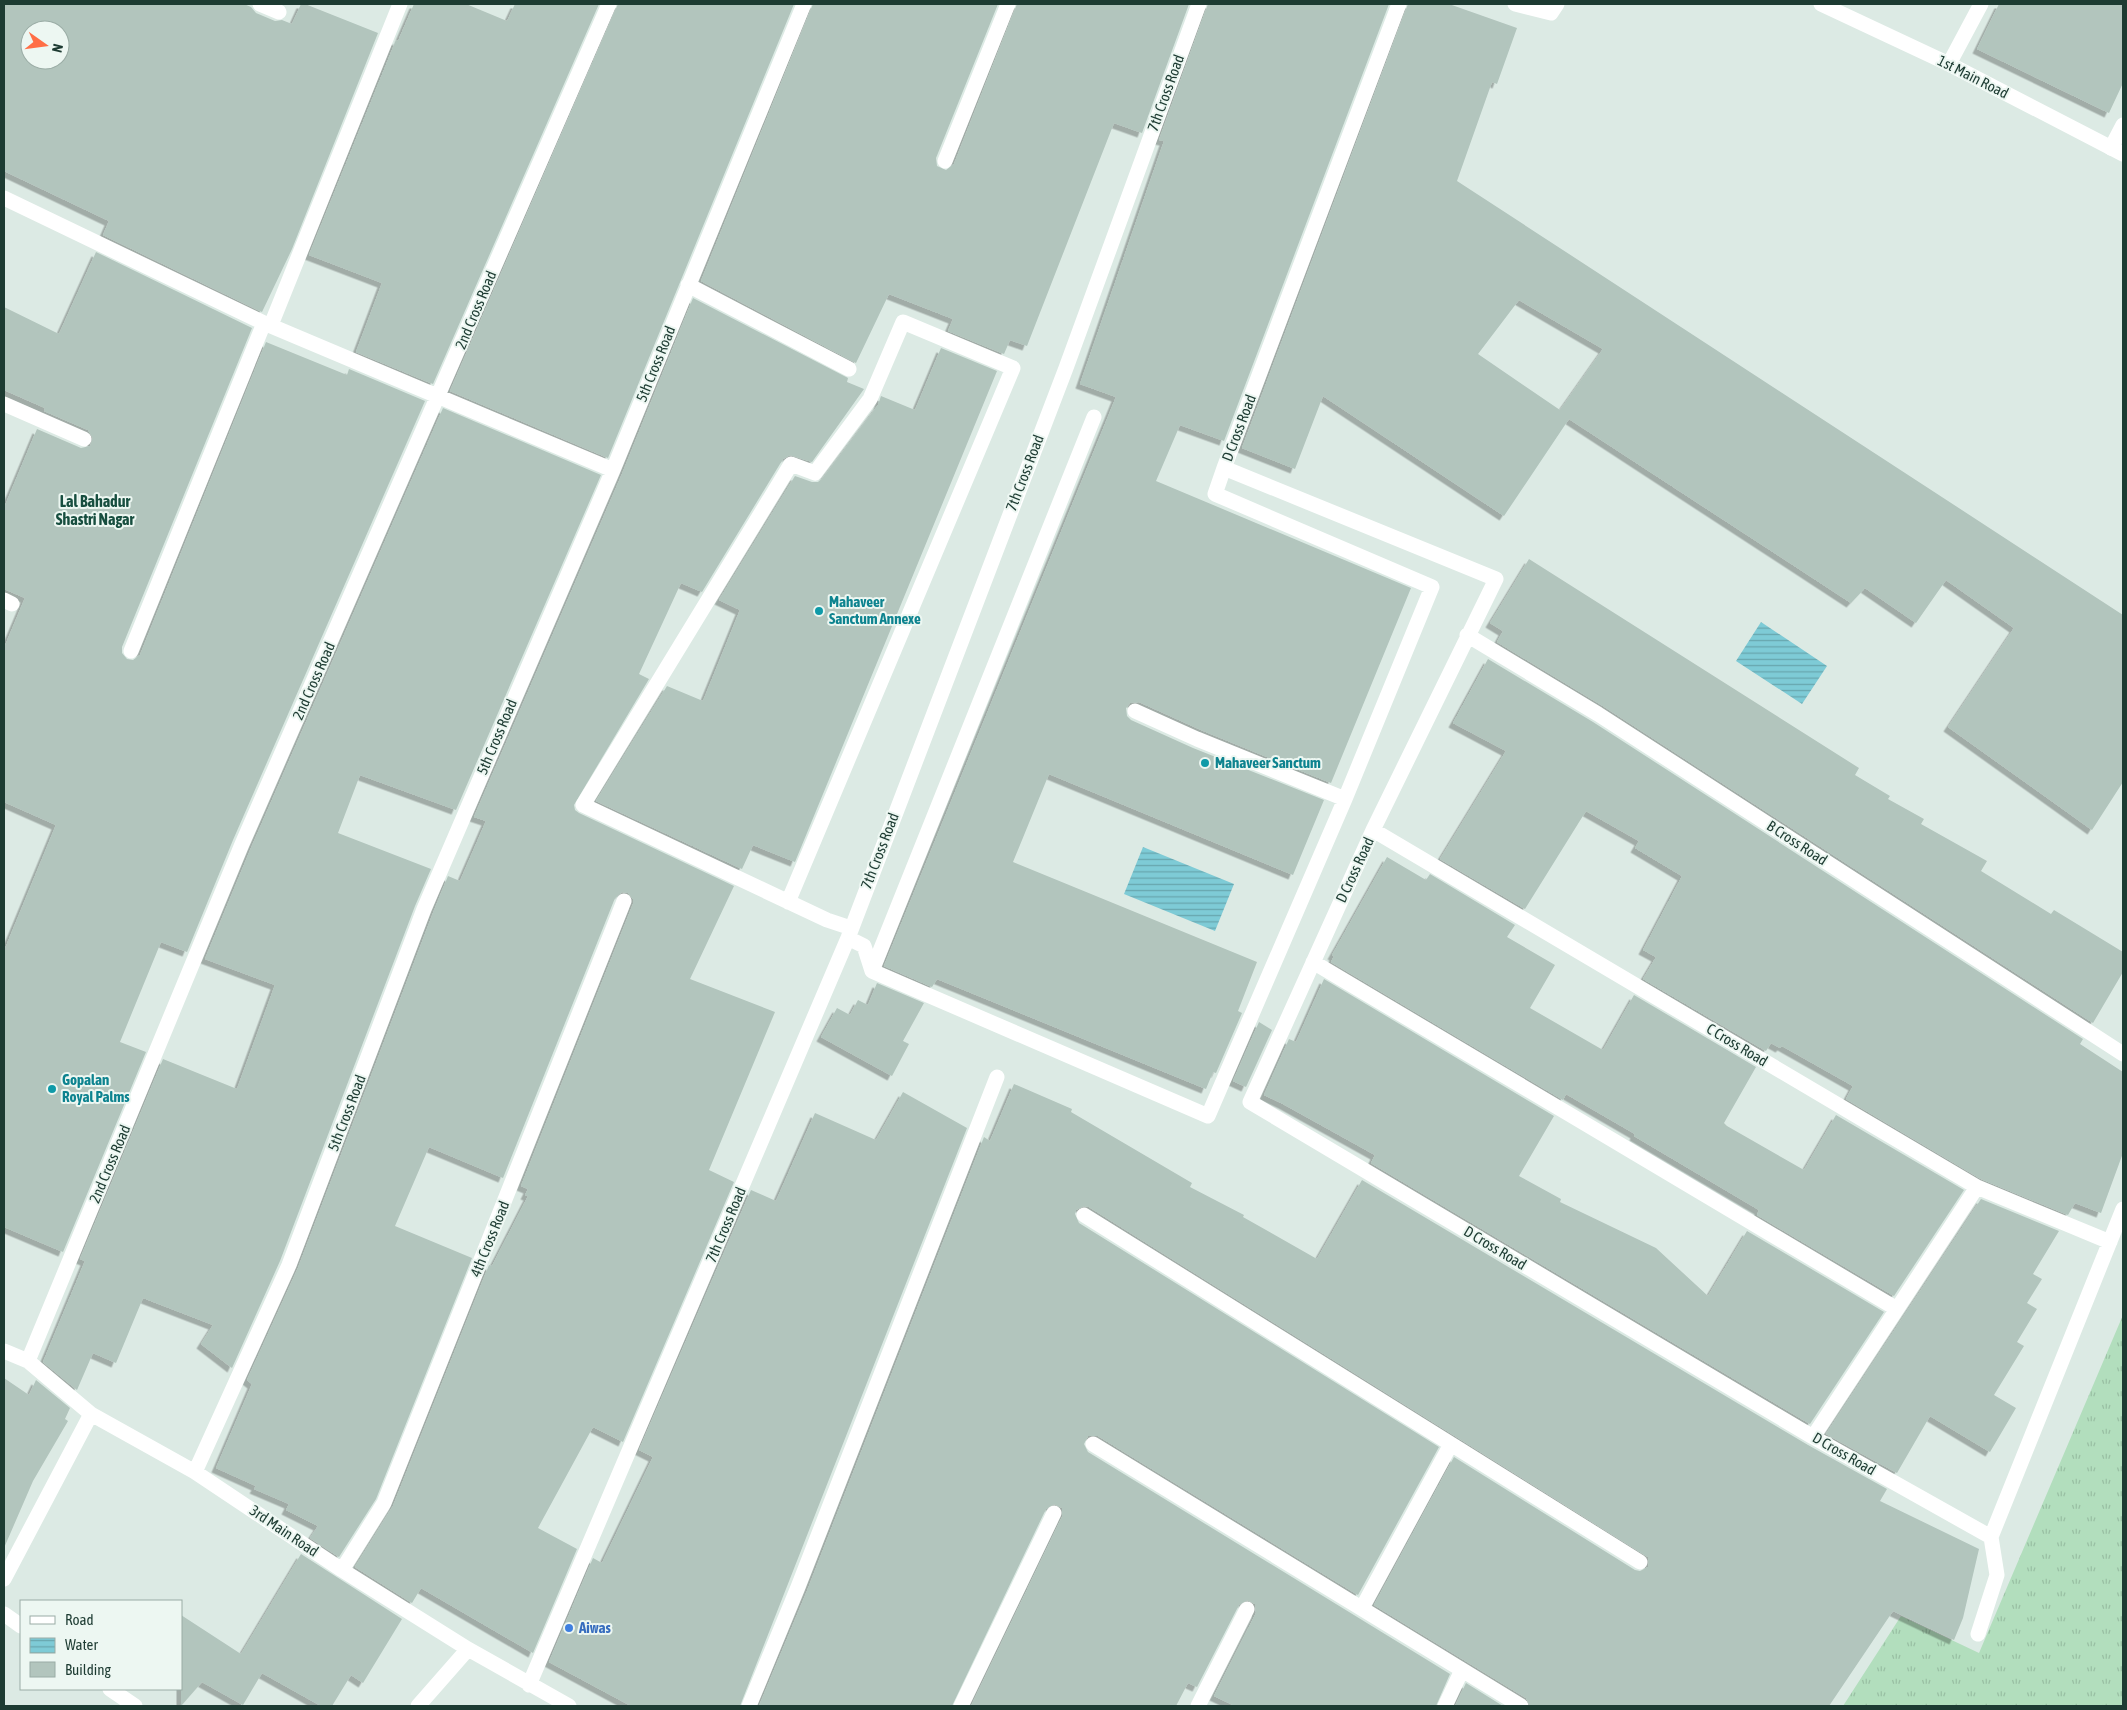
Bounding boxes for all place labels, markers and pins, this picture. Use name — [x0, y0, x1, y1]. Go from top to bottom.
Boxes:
place label: Mahaveer Sanctum Annexe — [829, 593, 921, 627]
marker: Mahaveer Sanctum Annexe — [813, 605, 825, 617]
place label: Mahaveer Sanctum — [1215, 754, 1321, 771]
marker: Mahaveer Sanctum — [1199, 757, 1211, 769]
place label: Gopalan Royal Palms — [62, 1071, 130, 1105]
marker: Gopalan Royal Palms — [46, 1083, 58, 1095]
place label: Aiwas — [578, 1619, 612, 1636]
marker: Aiwas — [563, 1622, 575, 1634]

